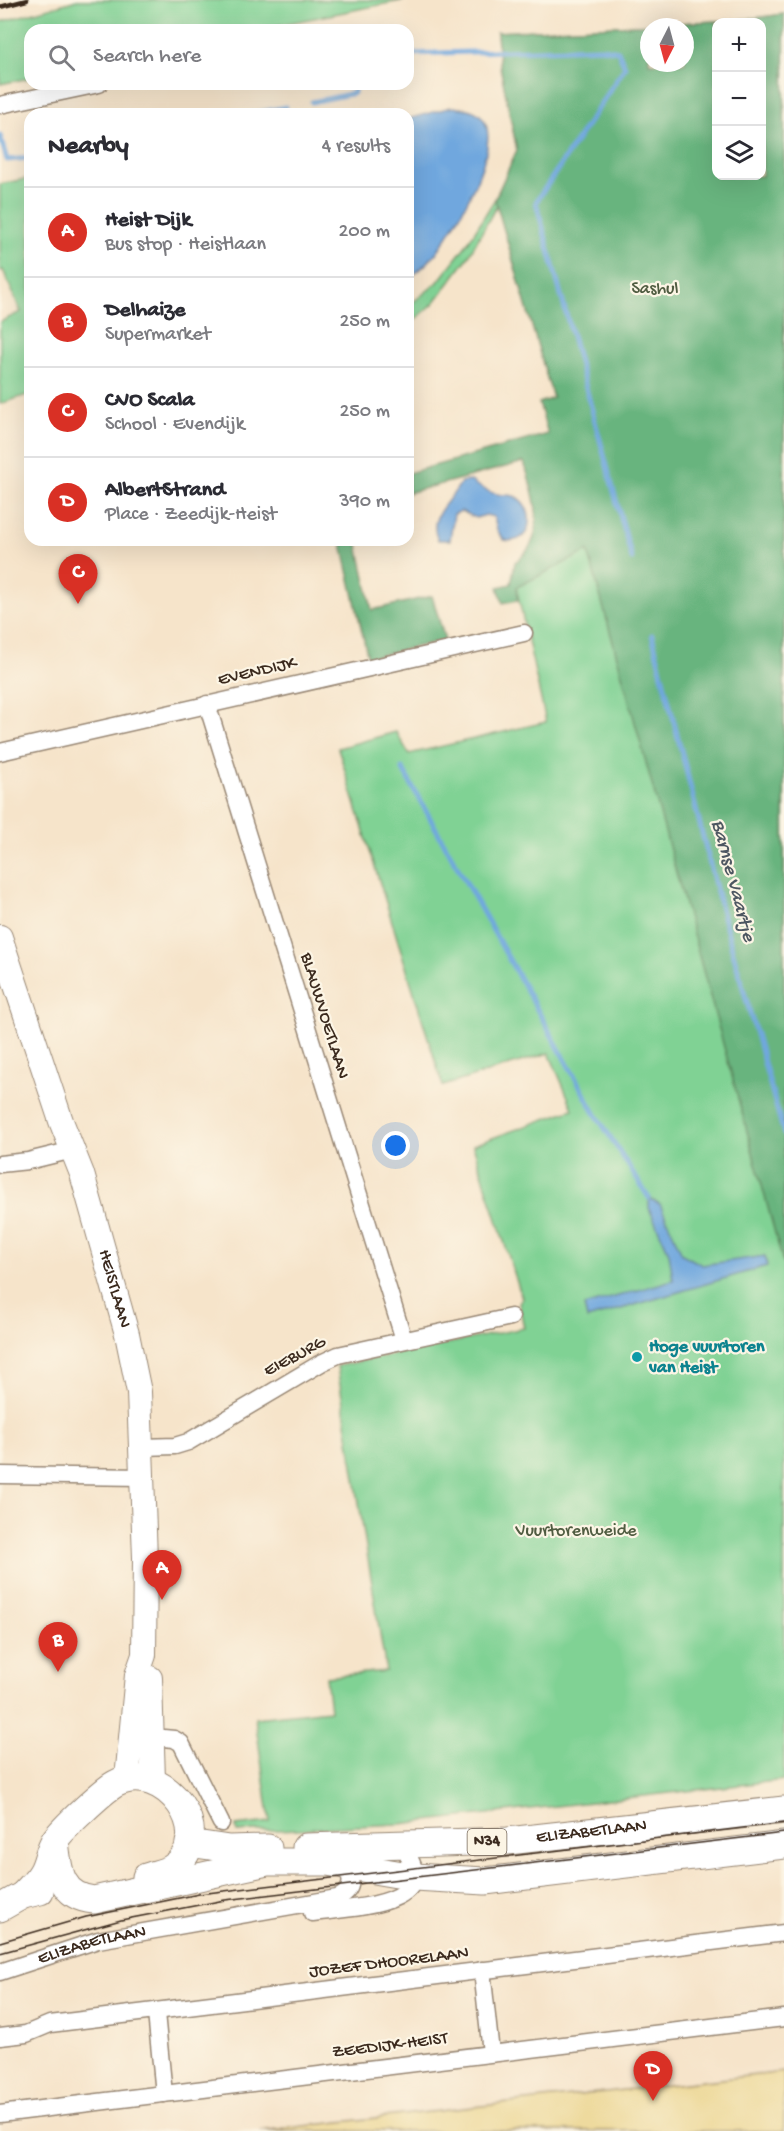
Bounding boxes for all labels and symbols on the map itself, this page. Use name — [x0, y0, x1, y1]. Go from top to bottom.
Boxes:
north arrow — [640, 18, 694, 72]
park label: Sashul — [631, 279, 679, 300]
pin: C — [58, 554, 98, 604]
street label: EVENDIJK — [216, 652, 300, 691]
water label: Barnse Vaartje — [705, 818, 759, 945]
street label: BLAUWVOETLAAN — [295, 949, 353, 1082]
your location — [381, 1131, 410, 1160]
street label: HEISTLAAN — [93, 1247, 135, 1330]
street label: EIEBURG — [260, 1332, 330, 1382]
place label: Hoge vuurtoren van Heist — [648, 1337, 765, 1379]
marker: Hoge vuurtoren van Heist — [630, 1350, 644, 1364]
park label: Vuurtorenweide — [514, 1521, 637, 1542]
pin: A — [142, 1550, 182, 1600]
pin: B — [38, 1622, 78, 1672]
street label: ELIZABETLAAN — [535, 1815, 648, 1848]
road number: N34 — [468, 1829, 506, 1855]
street label: ELIZABETLAAN — [35, 1921, 148, 1969]
street label: JOZEF DHOORELAAN — [308, 1943, 470, 1983]
street label: ZEEDIJK-HEIST — [331, 2028, 450, 2064]
pin: D — [634, 2052, 672, 2101]

